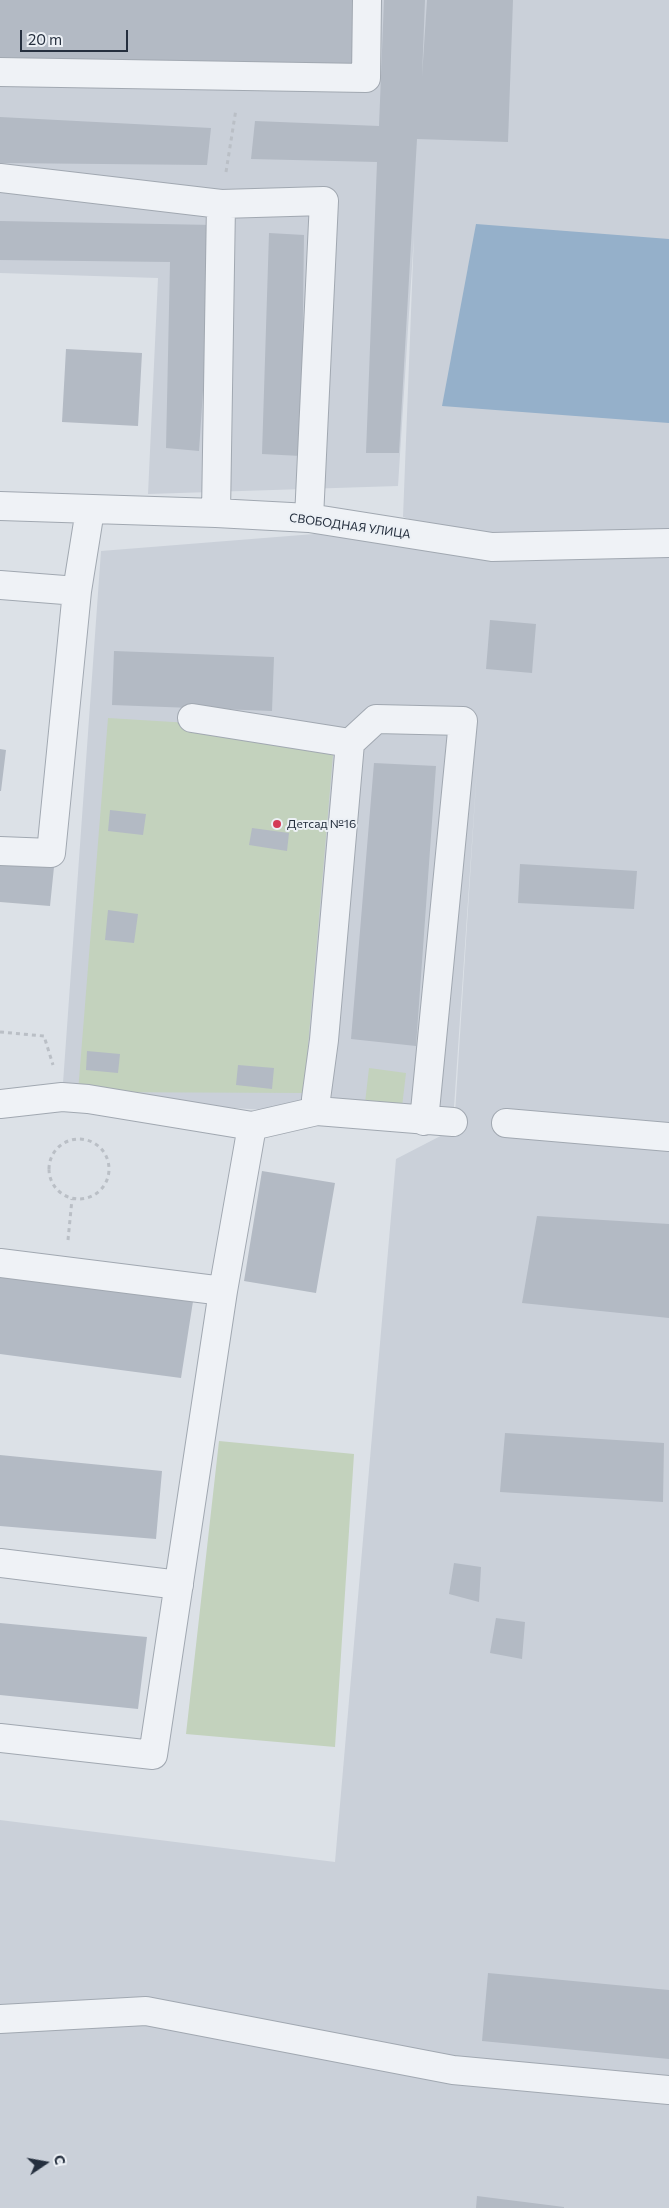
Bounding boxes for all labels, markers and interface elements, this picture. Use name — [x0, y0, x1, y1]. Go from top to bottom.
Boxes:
scale bar — [22, 20, 130, 52]
text: 20 m — [28, 30, 62, 48]
street label: СВОБОДНАЯ УЛИЦА — [288, 510, 412, 542]
place label: Детсад №16 — [287, 817, 356, 831]
marker: Детсад №16 — [271, 818, 283, 830]
north arrow — [20, 2138, 70, 2188]
text: С — [51, 2153, 69, 2166]

